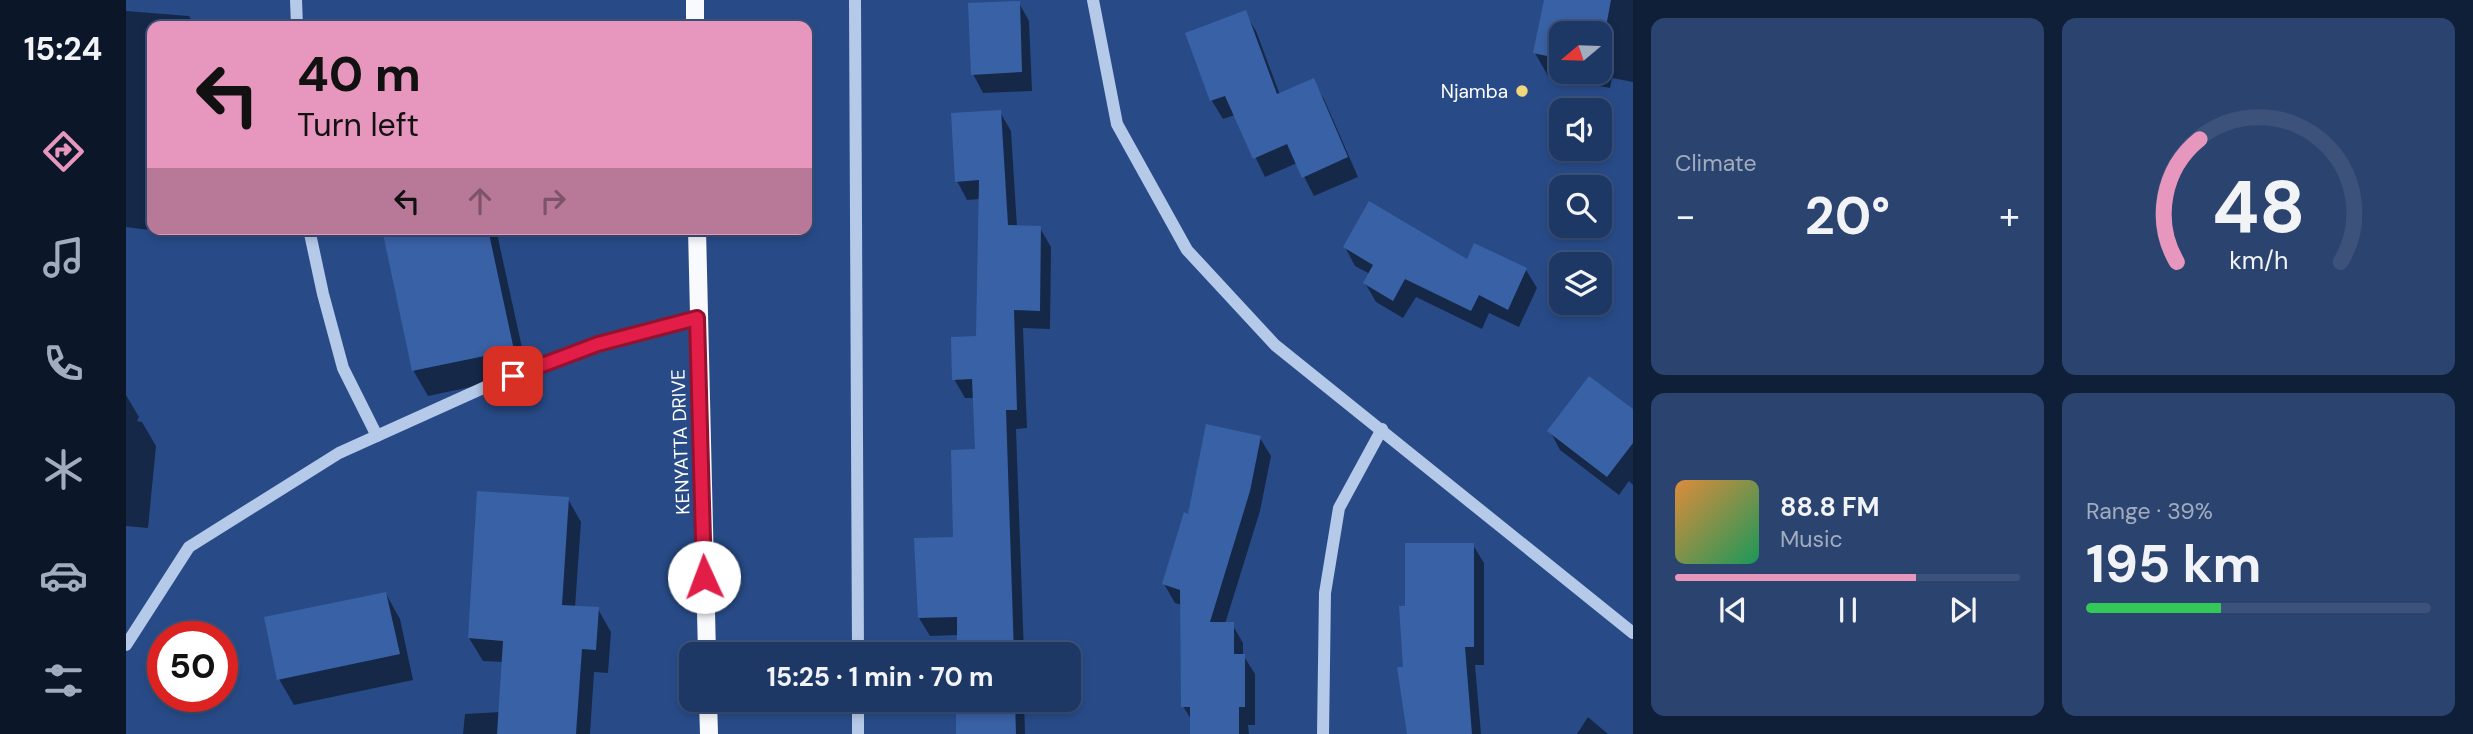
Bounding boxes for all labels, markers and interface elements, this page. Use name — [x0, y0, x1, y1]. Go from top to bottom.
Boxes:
north arrow — [1549, 21, 1612, 84]
map controls — [1549, 21, 1612, 315]
text: 15:24 — [24, 28, 102, 70]
text: 40 m — [297, 42, 421, 106]
icon: left — [182, 49, 273, 140]
place label: Njamba — [1441, 79, 1508, 104]
marker: Njamba — [1514, 83, 1530, 99]
button: sound — [1549, 98, 1612, 161]
text: Turn left — [297, 104, 419, 146]
icon: directions — [39, 127, 88, 176]
text: Climate — [1675, 148, 1757, 178]
text: 48 — [2212, 161, 2305, 256]
button: search — [1549, 175, 1612, 238]
icon: left — [388, 182, 426, 220]
icon: ahead — [461, 182, 499, 220]
icon: right — [534, 182, 572, 220]
text: 20° — [1805, 182, 1890, 250]
text: − — [1675, 191, 1696, 241]
text: + — [1999, 191, 2020, 241]
icon: music — [39, 233, 88, 282]
text: km/h — [2229, 244, 2288, 277]
button: layers — [1549, 252, 1612, 315]
icon: phone — [39, 339, 88, 388]
pin — [483, 346, 543, 406]
icon: arrive — [494, 357, 532, 395]
street label: KENYATTA DRIVE — [665, 369, 696, 515]
icon: climate — [39, 445, 88, 494]
text: 88.8 FM — [1780, 490, 1880, 524]
text: Range · 39% — [2086, 496, 2213, 526]
text: Music — [1780, 524, 1843, 554]
text: 195 km — [2086, 530, 2262, 598]
position arrow — [667, 540, 741, 614]
icon: car — [39, 551, 88, 600]
icon: previous — [1714, 591, 1752, 629]
icon: pause — [1829, 591, 1867, 629]
icon: next — [1944, 591, 1982, 629]
speed limit sign: 50 — [147, 621, 238, 712]
icon: filters — [39, 656, 88, 705]
text: 15:25 · 1 min · 70 m — [767, 660, 993, 694]

